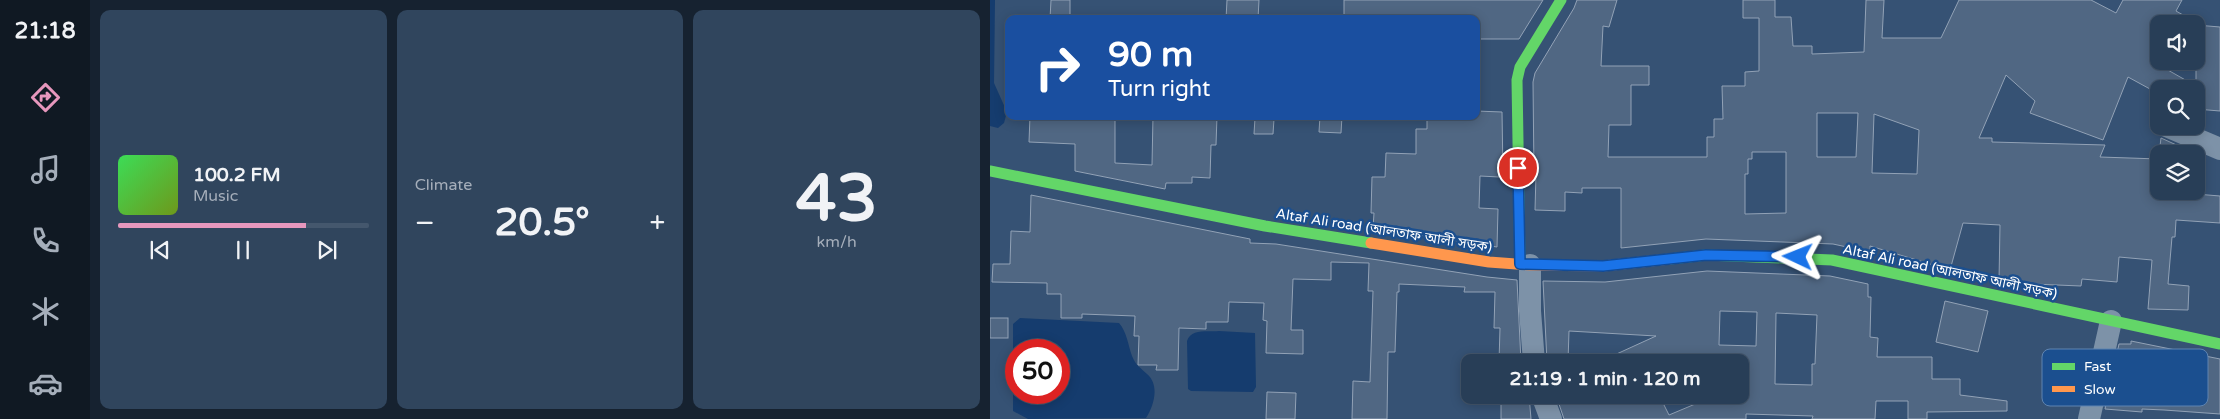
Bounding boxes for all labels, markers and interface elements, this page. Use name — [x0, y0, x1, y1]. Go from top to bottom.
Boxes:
map controls — [2150, 15, 2205, 200]
button: sound — [2150, 15, 2205, 70]
text: 21:18 — [15, 18, 75, 44]
text: 90 m — [1108, 34, 1193, 76]
icon: right — [1025, 35, 1090, 100]
text: Turn right — [1108, 76, 1210, 102]
icon: directions — [28, 80, 63, 115]
button: search — [2150, 80, 2205, 135]
button: layers — [2150, 145, 2205, 200]
pin — [1497, 147, 1539, 189]
icon: music — [28, 152, 63, 187]
icon: arrive — [1504, 154, 1532, 182]
text: 43 — [796, 160, 877, 239]
text: 100.2 FM — [193, 164, 281, 186]
text: Climate — [415, 175, 472, 195]
text: Music — [193, 186, 238, 206]
text: 20.5° — [495, 200, 590, 246]
street label: Altaf Ali road (আলতাফ আলী সড়ক) — [1275, 205, 1493, 256]
text: − — [415, 206, 435, 240]
text: + — [650, 206, 665, 240]
icon: phone — [28, 223, 63, 258]
position arrow — [1771, 230, 1823, 282]
text: km/h — [817, 232, 857, 252]
icon: previous — [146, 236, 174, 264]
icon: pause — [229, 236, 257, 264]
icon: next — [313, 236, 341, 264]
street label: Altaf Ali road (আলতাফ আলী সড়ক) — [1841, 240, 2059, 303]
icon: climate — [28, 294, 63, 329]
speed limit sign: 50 — [1005, 339, 1070, 404]
legend — [2042, 349, 2208, 406]
text: Fast — [2084, 358, 2112, 375]
icon: car — [28, 366, 63, 401]
text: 21:19 · 1 min · 120 m — [1509, 368, 1701, 390]
text: Slow — [2084, 381, 2116, 398]

